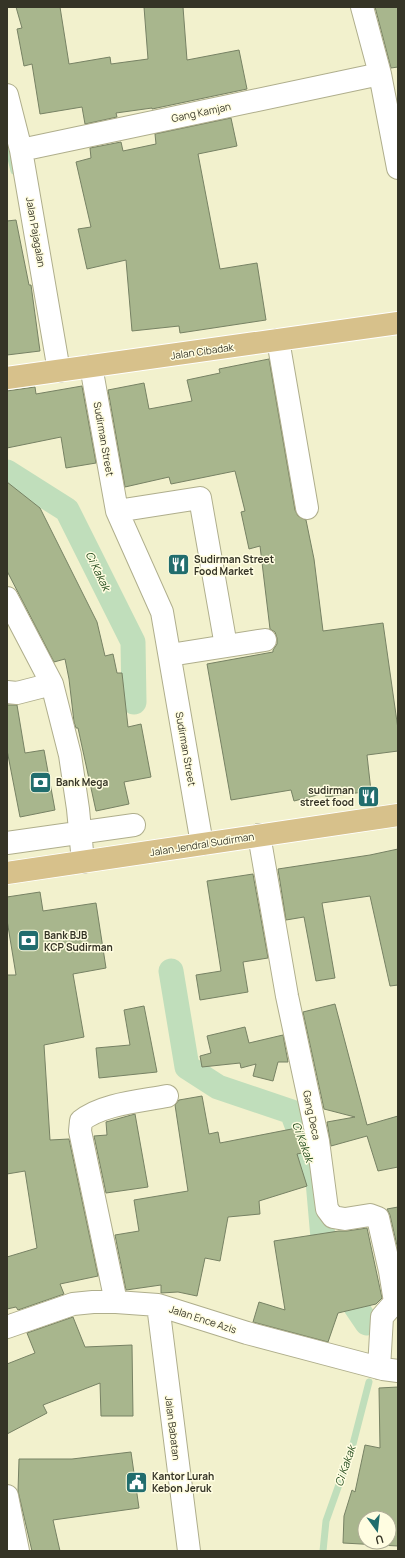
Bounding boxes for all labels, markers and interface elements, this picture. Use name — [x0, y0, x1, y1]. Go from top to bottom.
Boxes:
street label: Gang Kamjan — [170, 99, 232, 125]
street label: Jalan Pajagalan — [23, 196, 49, 268]
street label: Jalan Cibadak — [170, 340, 235, 362]
street label: Sudirman Street — [91, 401, 117, 477]
water label: Ci Kakak — [82, 548, 115, 594]
restaurant icon: Sudirman Street Food Market — [166, 552, 192, 578]
place label: Sudirman Street Food Market — [194, 552, 274, 578]
street label: Sudirman Street — [173, 711, 199, 787]
bank icon: Bank Mega — [27, 769, 53, 795]
place label: Bank Mega — [56, 775, 108, 789]
place label: sudirman street food — [300, 783, 354, 809]
restaurant icon: sudirman street food — [356, 783, 382, 809]
street label: Jalan Jendral Sudirman — [149, 829, 255, 859]
bank icon: Bank BJB KCP Sudirman — [16, 928, 42, 954]
place label: Bank BJB KCP Sudirman — [44, 928, 113, 954]
street label: Gang Deca — [300, 1089, 324, 1141]
water label: Ci Kakak — [289, 1119, 318, 1166]
street label: Jalan Ence Azis — [168, 1302, 238, 1336]
street label: Jalan Babatan — [162, 1395, 184, 1461]
water label: Ci Kakak — [331, 1442, 359, 1488]
public building icon: Kantor Lurah Kebon Jeruk — [123, 1469, 149, 1495]
place label: Kantor Lurah Kebon Jeruk — [152, 1469, 214, 1495]
north arrow — [357, 1510, 397, 1550]
text: U — [374, 1532, 385, 1548]

